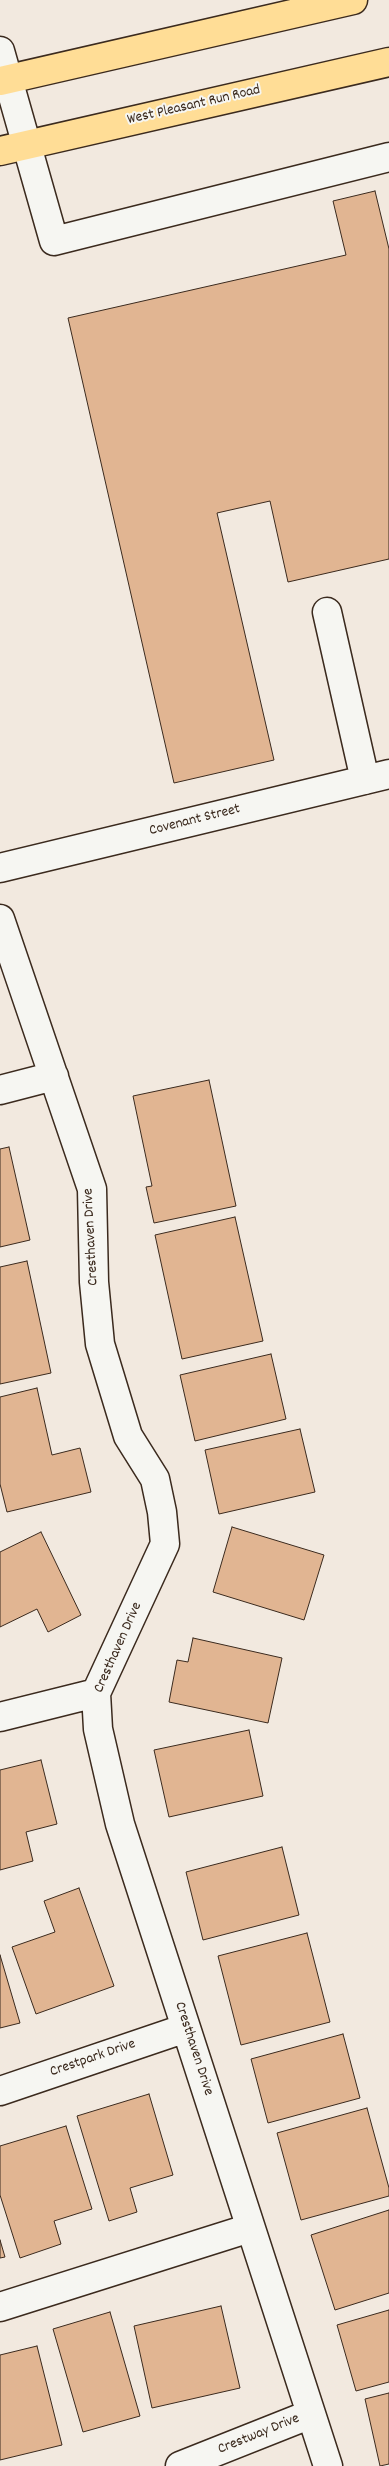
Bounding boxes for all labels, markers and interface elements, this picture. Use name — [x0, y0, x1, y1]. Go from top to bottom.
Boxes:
street label: West Pleasant Run Road — [126, 82, 262, 130]
street label: Covenant Street — [148, 801, 242, 841]
street label: Cresthaven Drive — [80, 1188, 104, 1286]
street label: Cresthaven Drive — [91, 1600, 147, 1696]
street label: Cresthaven Drive — [169, 2000, 217, 2098]
street label: Crestpark Drive — [48, 2036, 138, 2082]
street label: Crestway Drive — [216, 2410, 302, 2460]

